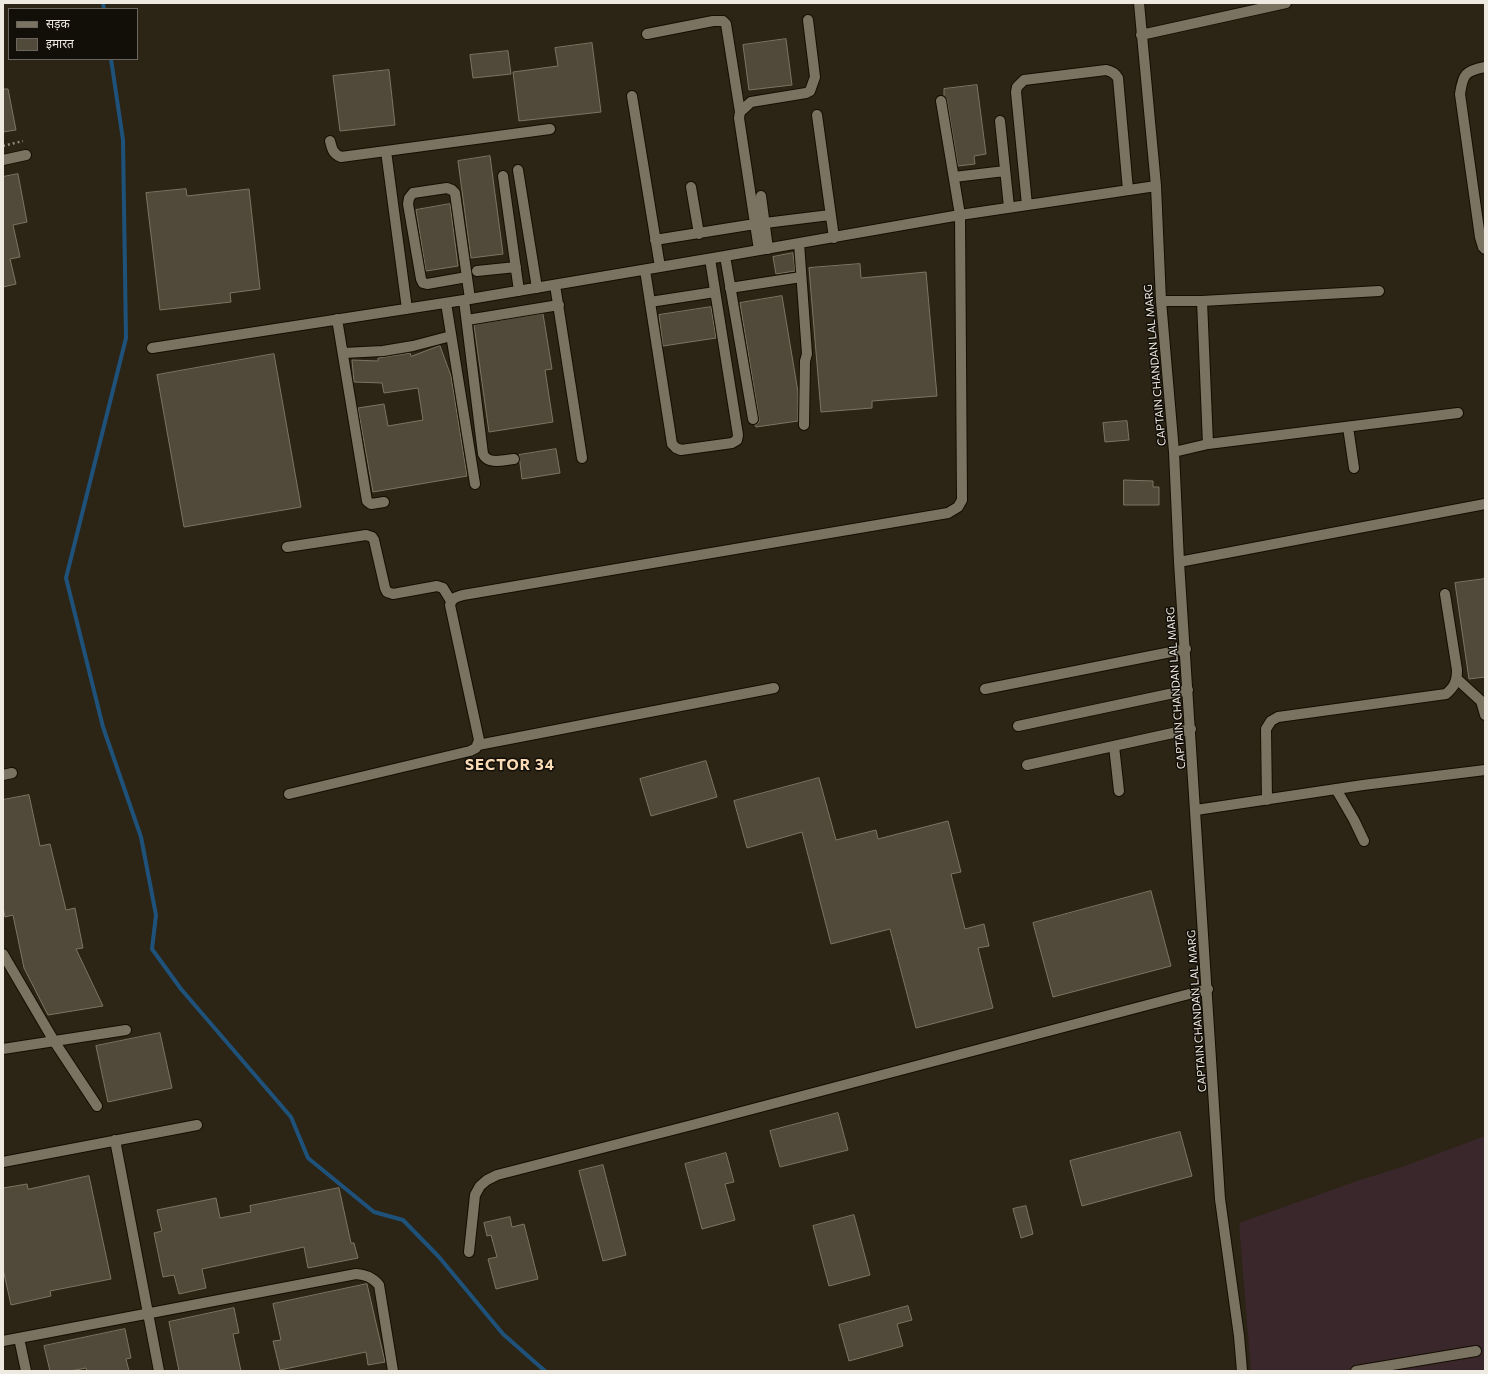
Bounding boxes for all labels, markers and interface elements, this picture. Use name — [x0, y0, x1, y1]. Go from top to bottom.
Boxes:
legend — [8, 8, 138, 60]
text: सड़क — [46, 16, 70, 30]
text: इमारत — [46, 36, 74, 50]
street label: CAPTAIN CHANDAN LAL MARG — [1141, 284, 1169, 446]
street label: CAPTAIN CHANDAN LAL MARG — [1164, 607, 1188, 769]
district label: SECTOR 34 — [465, 756, 555, 774]
street label: CAPTAIN CHANDAN LAL MARG — [1185, 930, 1209, 1092]

